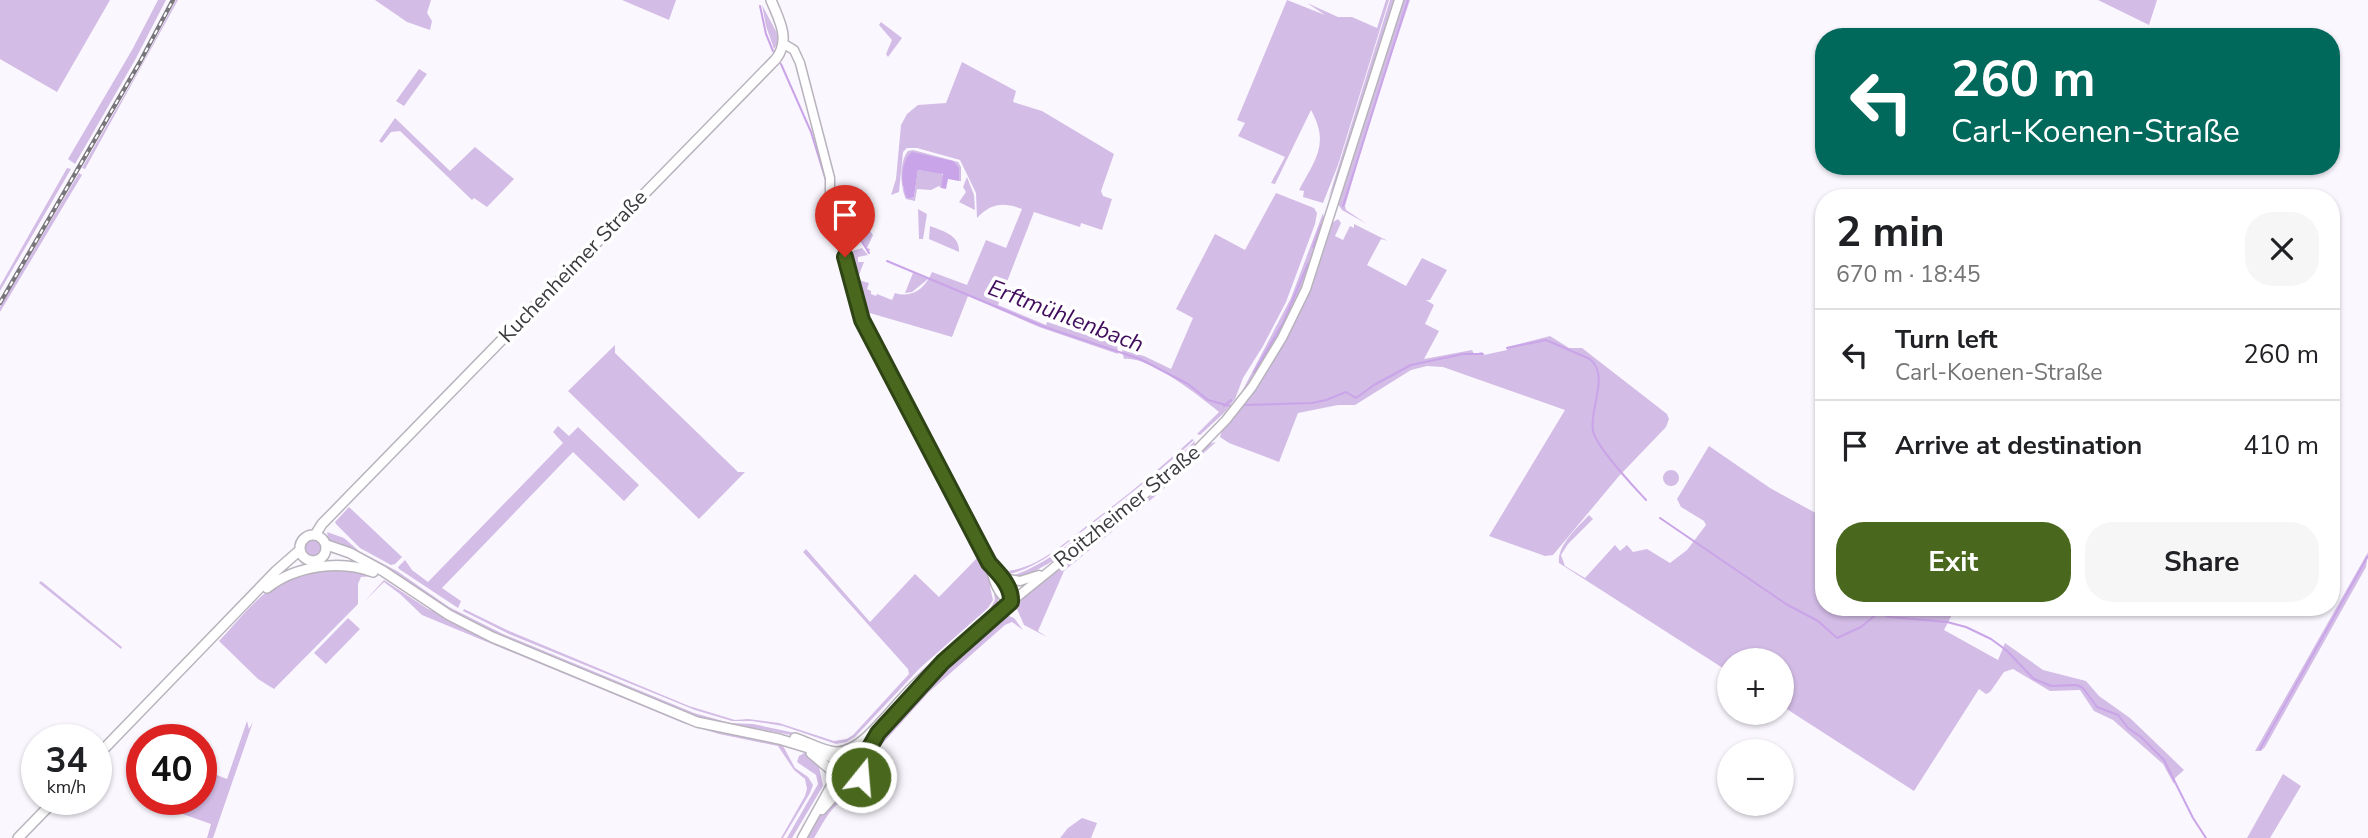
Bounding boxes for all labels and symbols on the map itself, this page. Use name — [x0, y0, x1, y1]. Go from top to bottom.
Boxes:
street label: Kuchenheimer Straße — [493, 183, 653, 349]
pin — [815, 185, 875, 257]
water label: Erftmühlenbach — [984, 272, 1148, 360]
street label: Roitzheimer Straße — [1048, 438, 1206, 574]
speed limit sign: 40 — [126, 724, 217, 815]
position arrow — [824, 740, 898, 814]

